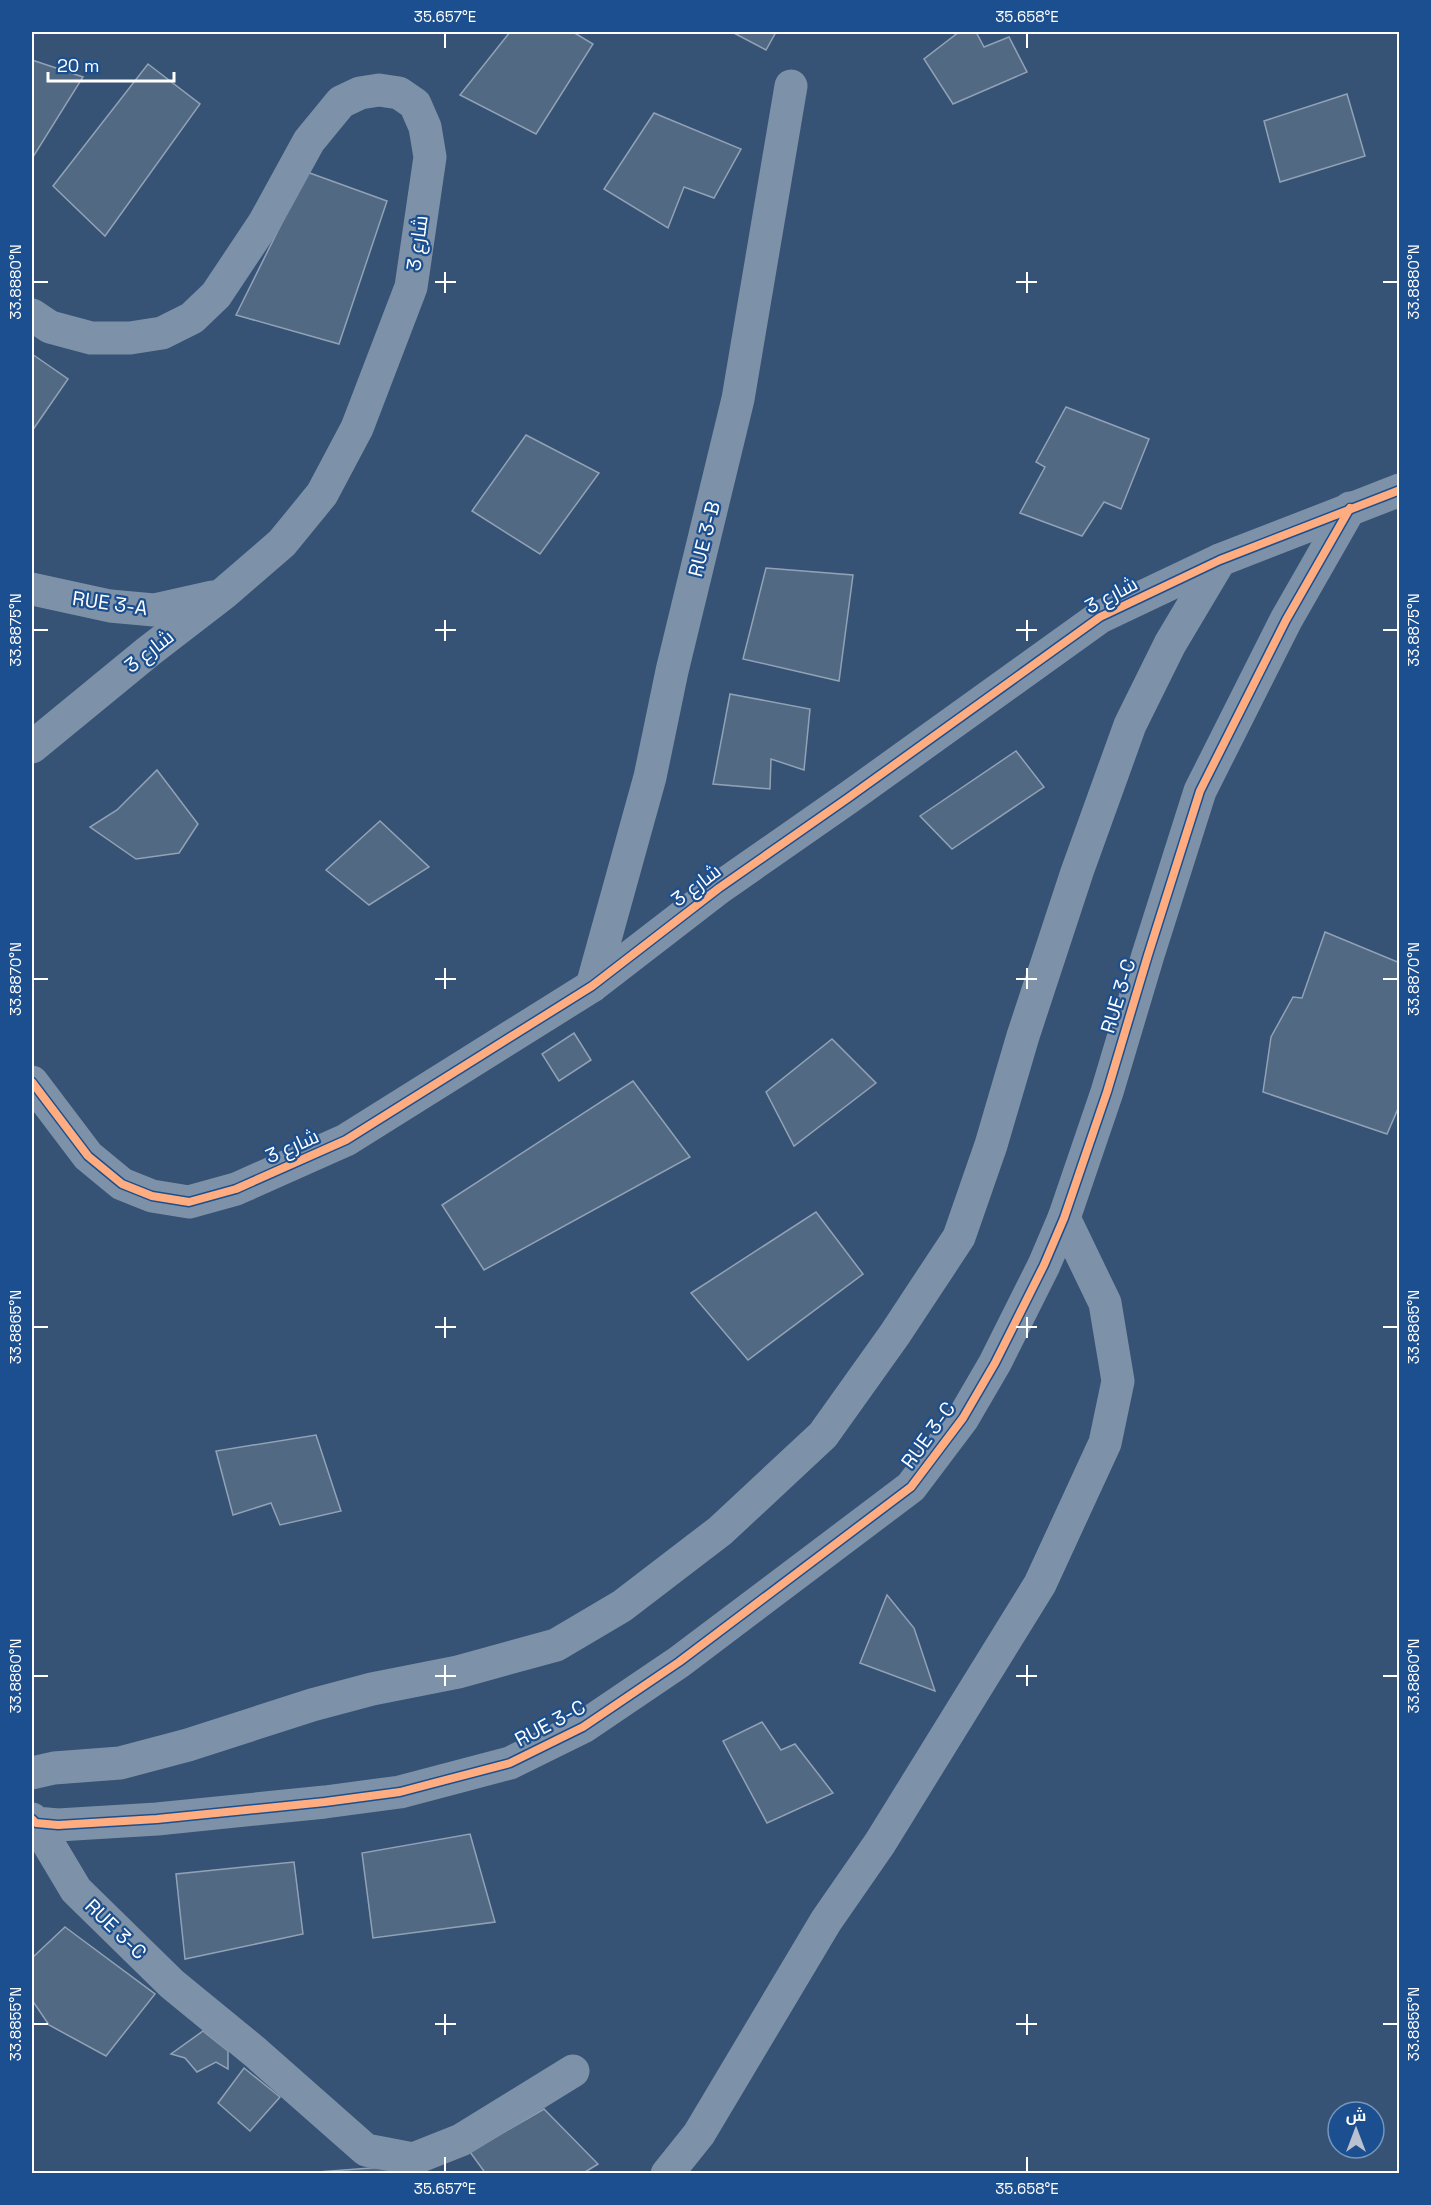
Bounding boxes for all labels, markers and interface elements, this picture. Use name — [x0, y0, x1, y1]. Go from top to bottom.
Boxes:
text: 35.657°E — [414, 7, 476, 26]
text: 35.658°E — [995, 7, 1059, 26]
scale bar — [48, 45, 174, 83]
text: 20 m — [57, 54, 100, 77]
street label: شارع 3 — [400, 213, 435, 273]
text: 33.8880°N — [6, 244, 25, 320]
text: 33.8880°N — [1404, 244, 1423, 320]
street label: RUE 3-B — [682, 499, 726, 579]
street label: شارع 3 — [1080, 570, 1142, 621]
street label: RUE 3-A — [71, 585, 150, 621]
text: 33.8875°N — [6, 593, 25, 667]
text: 33.8875°N — [1404, 593, 1423, 667]
street label: شارع 3 — [119, 624, 180, 679]
street label: شارع 3 — [666, 858, 727, 913]
text: 33.8870°N — [6, 942, 25, 1016]
text: 33.8870°N — [1404, 942, 1423, 1016]
street label: RUE 3-C — [1094, 956, 1142, 1036]
street label: شارع 3 — [261, 1123, 323, 1170]
text: 33.8865°N — [6, 1290, 25, 1364]
text: 33.8865°N — [1404, 1290, 1423, 1364]
street label: RUE 3-C — [895, 1396, 961, 1474]
text: 33.8860°N — [6, 1638, 25, 1714]
text: 33.8860°N — [1404, 1638, 1423, 1714]
street label: RUE 3-C — [510, 1694, 590, 1752]
street label: RUE 3-C — [79, 1893, 153, 1965]
text: 33.8855°N — [6, 1987, 25, 2061]
text: 33.8855°N — [1404, 1987, 1423, 2061]
north arrow — [1326, 2100, 1386, 2160]
text: ش — [1346, 2105, 1366, 2126]
text: 35.657°E — [414, 2179, 476, 2198]
text: 35.658°E — [995, 2179, 1059, 2198]

